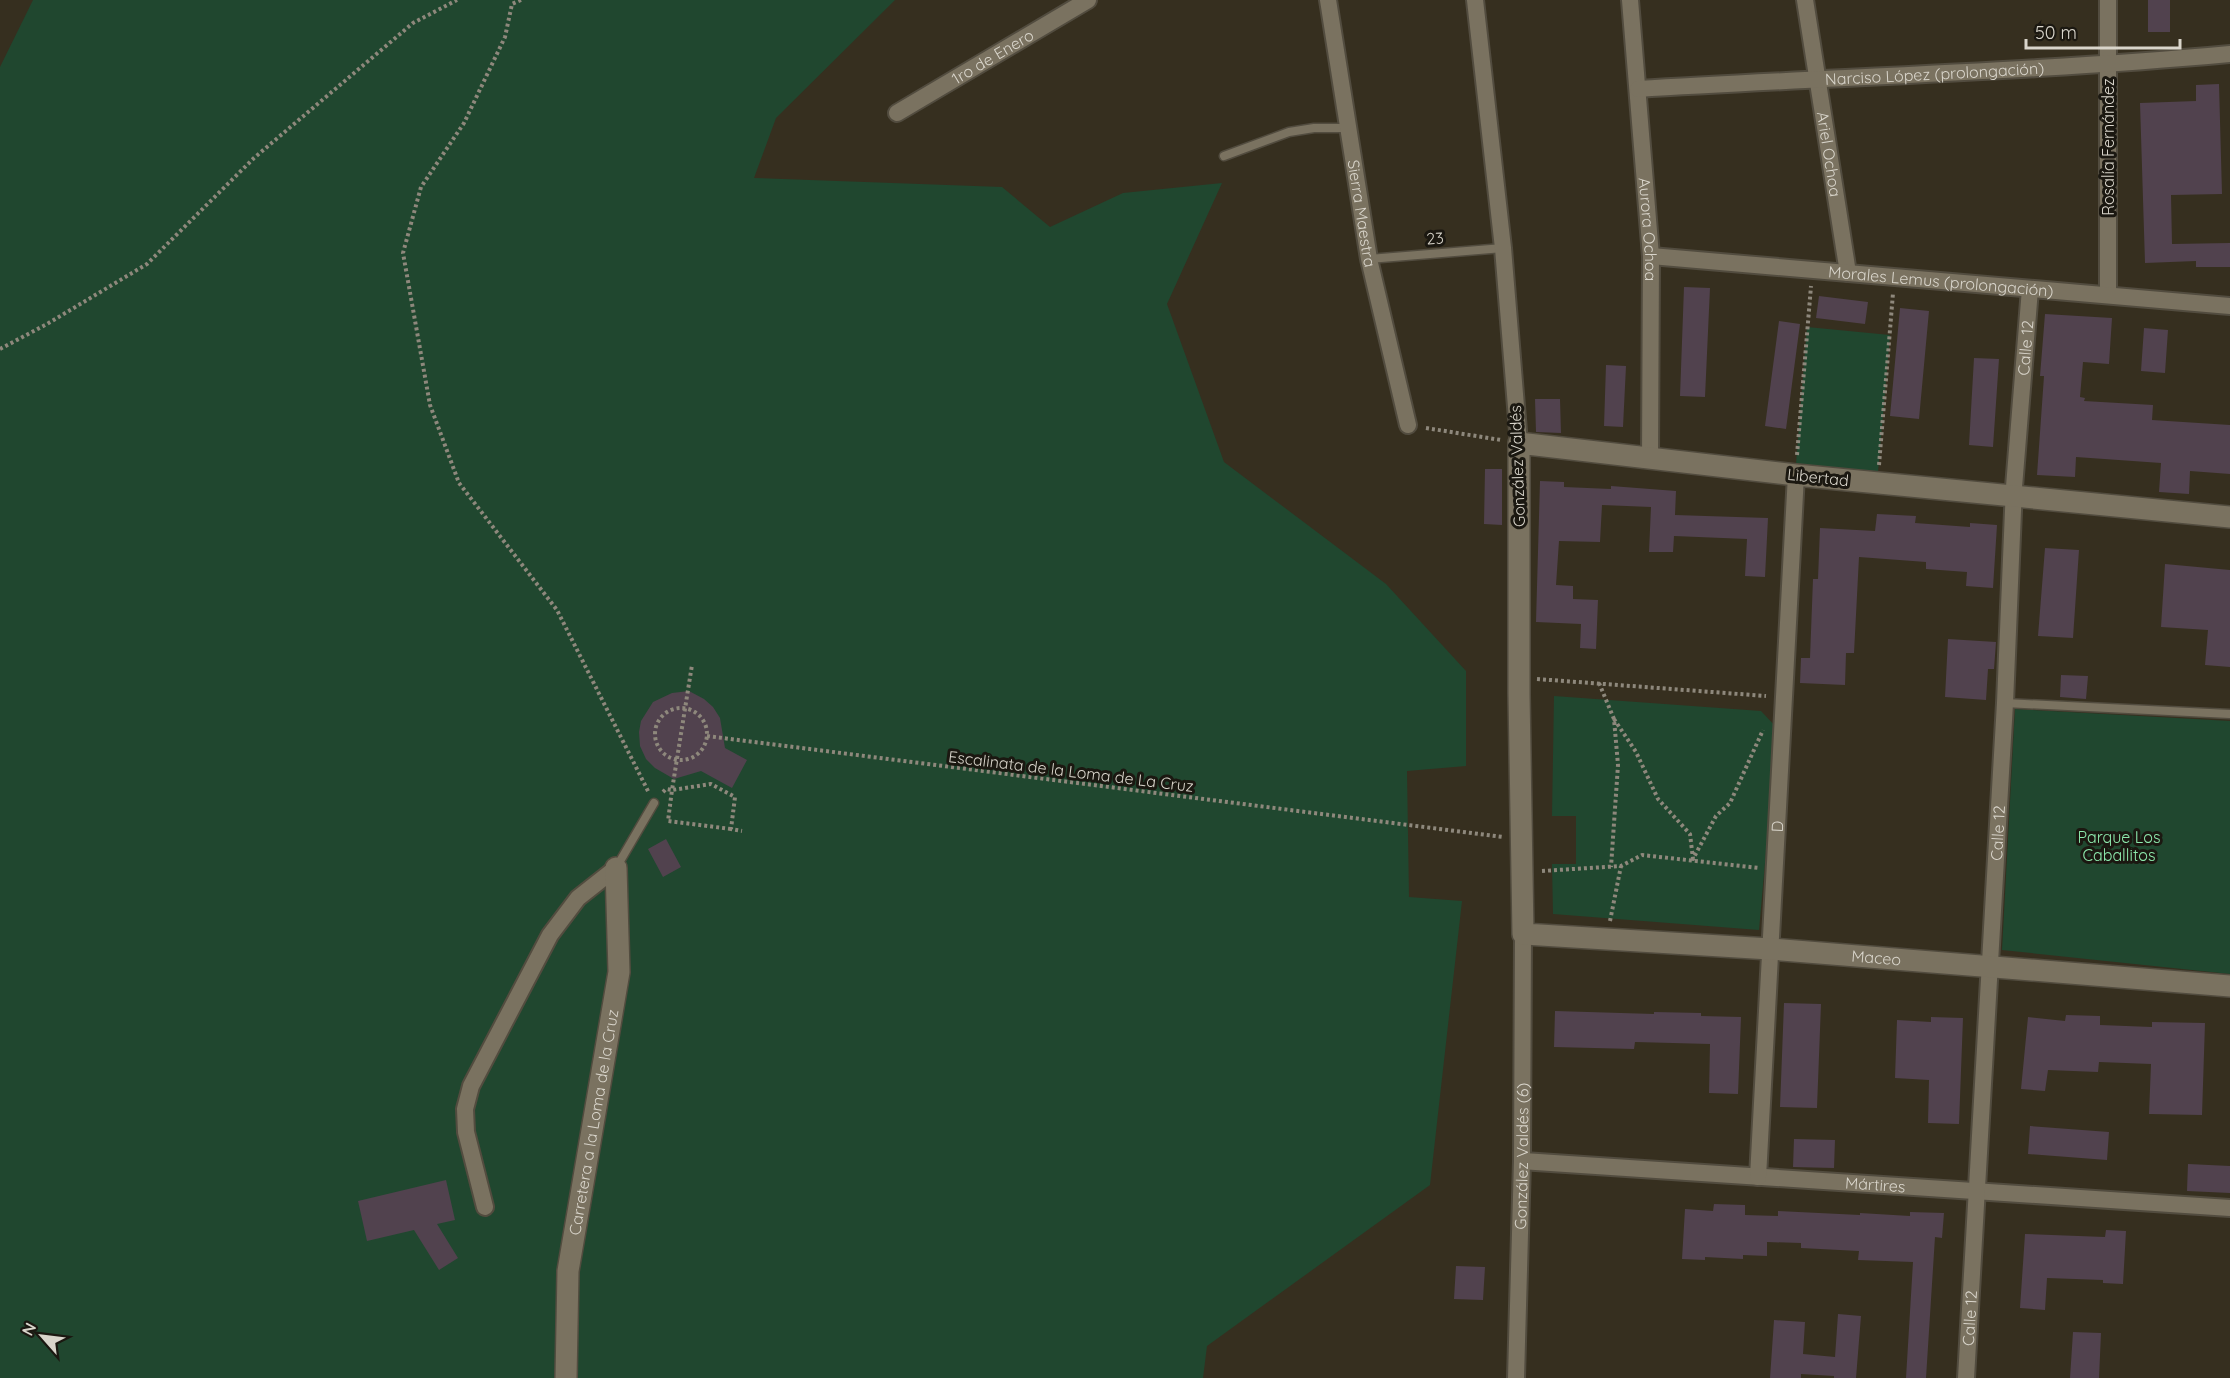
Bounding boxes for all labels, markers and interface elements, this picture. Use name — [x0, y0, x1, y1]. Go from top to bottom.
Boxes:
scale bar — [2026, 12, 2180, 50]
text: 50 m — [2035, 21, 2077, 44]
street label: 1ro de Enero — [948, 25, 1037, 88]
street label: Narciso López (prolongación) — [1825, 58, 2045, 89]
street label: Rosalía Fernández — [2098, 78, 2118, 216]
street label: Ariel Ochoa — [1813, 110, 1846, 198]
street label: Sierra Maestra — [1343, 158, 1381, 269]
street label: Aurora Ochoa — [1635, 177, 1661, 281]
street label: 23 — [1426, 227, 1444, 249]
street label: Morales Lemus (prolongación) — [1827, 261, 2054, 301]
street label: Calle 12 — [2013, 319, 2037, 376]
street label: González Valdés — [1505, 405, 1529, 527]
street label: Libertad — [1786, 464, 1850, 490]
street label: Escalinata de la Loma de La Cruz — [947, 746, 1195, 796]
street label: Calle 12 — [1986, 804, 2009, 861]
street label: D — [1767, 820, 1787, 833]
park label: Parque Los Caballitos — [2078, 827, 2160, 865]
street label: Maceo — [1851, 946, 1902, 970]
street label: Carretera a la Loma de la Cruz — [564, 1008, 622, 1237]
street label: González Valdés (6) — [1510, 1083, 1532, 1230]
street label: Mártires — [1844, 1172, 1906, 1196]
street label: Calle 12 — [1958, 1290, 1981, 1346]
north arrow — [12, 1306, 72, 1366]
text: N — [17, 1319, 40, 1339]

